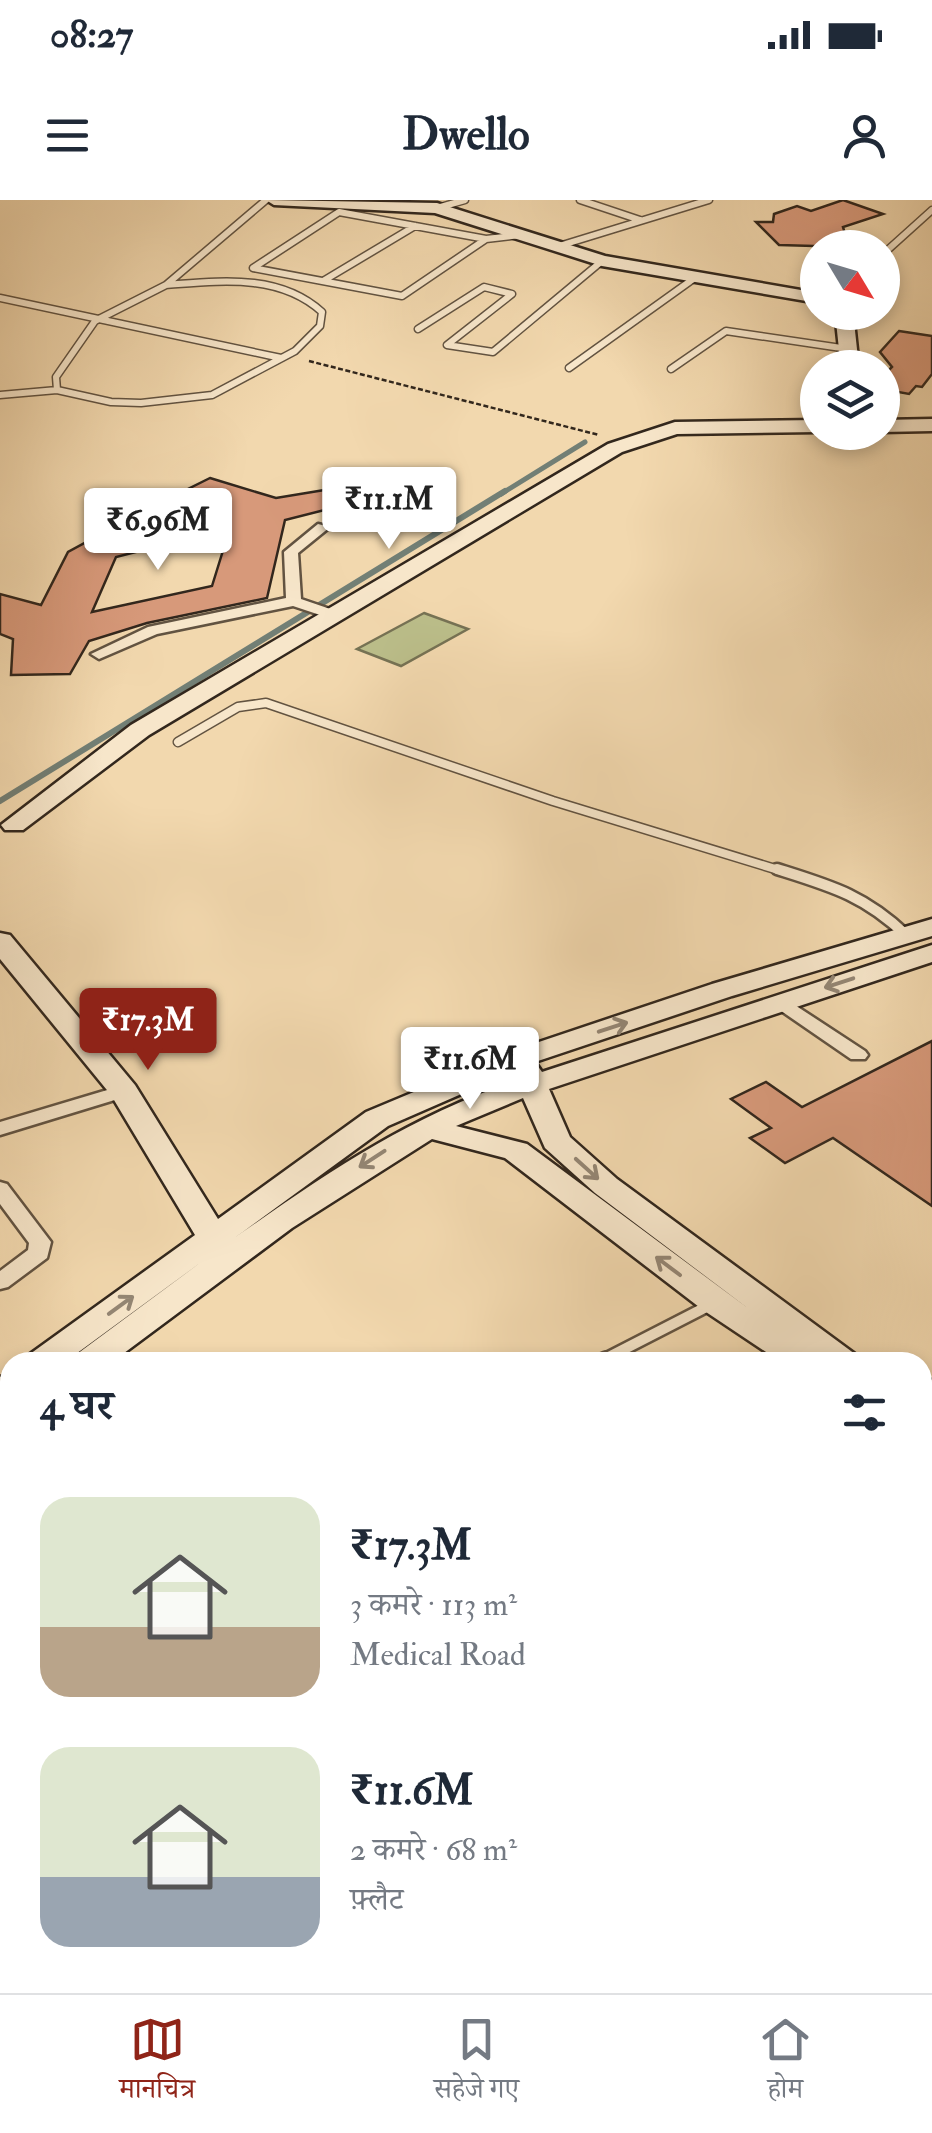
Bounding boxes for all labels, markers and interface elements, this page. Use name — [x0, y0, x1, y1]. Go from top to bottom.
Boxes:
text: 08:27 — [50, 11, 133, 59]
text: Dwello — [402, 107, 530, 163]
icon: menu — [40, 108, 95, 163]
icon: person — [837, 108, 892, 163]
north arrow — [800, 230, 900, 330]
map controls — [800, 230, 900, 450]
button: layers — [800, 350, 900, 450]
pin: ₹11.1M — [308, 467, 470, 552]
text: ₹11.1M — [344, 479, 434, 519]
pin: ₹6.96M — [77, 488, 239, 573]
text: ₹6.96M — [106, 500, 210, 540]
one-way arrow — [824, 976, 856, 994]
pin: ₹17.3M — [67, 988, 229, 1073]
text: ₹17.3M — [102, 1000, 194, 1040]
one-way arrow — [596, 1016, 628, 1034]
pin: ₹11.6M — [389, 1027, 551, 1112]
text: ₹11.6M — [423, 1039, 517, 1079]
one-way arrow — [359, 1148, 387, 1169]
one-way arrow — [574, 1157, 599, 1180]
one-way arrow — [655, 1256, 682, 1277]
one-way arrow — [107, 1295, 134, 1316]
text: 4 घर — [40, 1380, 113, 1432]
icon: filters — [837, 1385, 892, 1440]
text: ₹17.3M — [350, 1520, 472, 1572]
icon: home — [120, 1537, 240, 1657]
text: 3 कमरे · 113 m² — [350, 1585, 517, 1625]
text: Medical Road — [350, 1635, 526, 1675]
text: ₹11.6M — [350, 1765, 474, 1817]
icon: home — [120, 1787, 240, 1907]
text: 2 कमरे · 68 m² — [350, 1830, 517, 1870]
text: फ़्लैट — [350, 1880, 403, 1920]
tab: मानचित्र — [119, 2012, 195, 2116]
tab: सहेजे गए — [434, 2012, 519, 2116]
tab: होम — [758, 2012, 813, 2116]

